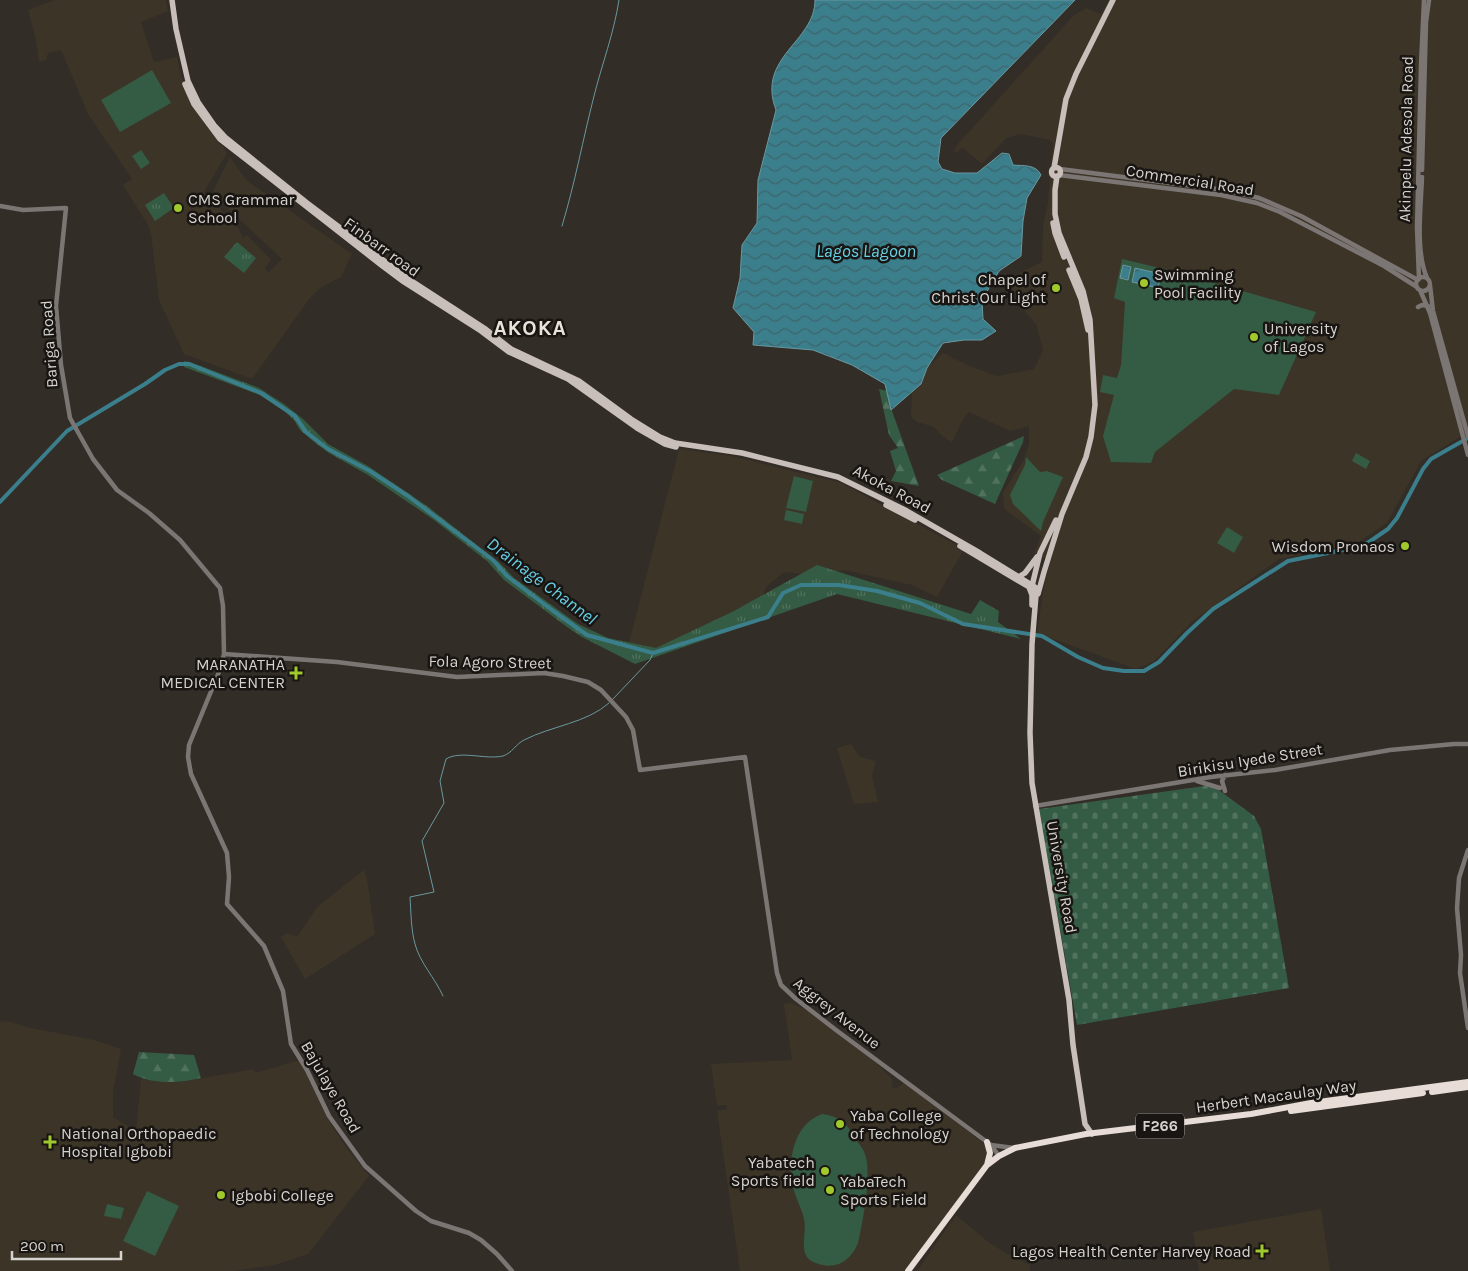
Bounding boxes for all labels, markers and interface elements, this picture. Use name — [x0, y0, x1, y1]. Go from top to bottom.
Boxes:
street label: Akinpelu Adesola Road — [1395, 56, 1417, 222]
street label: Commercial Road — [1125, 160, 1255, 200]
place label: CMS Grammar School — [188, 190, 294, 227]
marker: CMS Grammar School — [172, 202, 184, 214]
street label: Finbarr road — [340, 213, 424, 281]
water label: Lagos Lagoon — [816, 240, 916, 262]
place label: Swimming Pool Facility — [1154, 265, 1242, 302]
place label: Chapel of Christ Our Light — [931, 270, 1047, 307]
marker: Swimming Pool Facility — [1138, 277, 1150, 289]
marker: Chapel of Christ Our Light — [1050, 282, 1062, 294]
street label: Bariga Road — [36, 300, 62, 388]
district label: AKOKA — [493, 316, 567, 340]
place label: University of Lagos — [1264, 319, 1338, 356]
marker: University of Lagos — [1248, 331, 1260, 343]
street label: Akoka Road — [850, 461, 934, 517]
water label: Drainage Channel — [483, 532, 602, 630]
place label: Wisdom Pronaos — [1272, 537, 1395, 556]
marker: Wisdom Pronaos — [1399, 540, 1411, 552]
street label: Fola Agoro Street — [428, 651, 552, 673]
place label: MARANATHA MEDICAL CENTER — [161, 655, 285, 692]
marker: MARANATHA MEDICAL CENTER — [289, 666, 303, 680]
street label: Birikisu Iyede Street — [1176, 739, 1324, 781]
street label: University Road — [1043, 819, 1081, 935]
street label: Aggrey Avenue — [790, 973, 884, 1053]
street label: Bajulaye Road — [297, 1038, 365, 1136]
street label: Herbert Macaulay Way — [1195, 1075, 1358, 1117]
place label: Yaba College of Technology — [850, 1106, 950, 1143]
road number: F266 — [1136, 1114, 1184, 1138]
marker: Yaba College of Technology — [834, 1118, 846, 1130]
place label: National Orthopaedic Hospital Igbobi — [61, 1124, 216, 1161]
marker: National Orthopaedic Hospital Igbobi — [43, 1135, 57, 1149]
place label: Yabatech Sports field — [731, 1153, 815, 1190]
marker: Yabatech Sports field — [819, 1165, 831, 1177]
place label: YabaTech Sports Field — [840, 1172, 927, 1209]
marker: YabaTech Sports Field — [824, 1184, 836, 1196]
place label: Igbobi College — [231, 1186, 334, 1205]
marker: Igbobi College — [215, 1189, 227, 1201]
scale bar — [12, 1228, 121, 1260]
text: 200 m — [20, 1237, 64, 1255]
place label: Lagos Health Center Harvey Road — [1012, 1242, 1251, 1261]
marker: Lagos Health Center Harvey Road — [1255, 1244, 1269, 1258]

